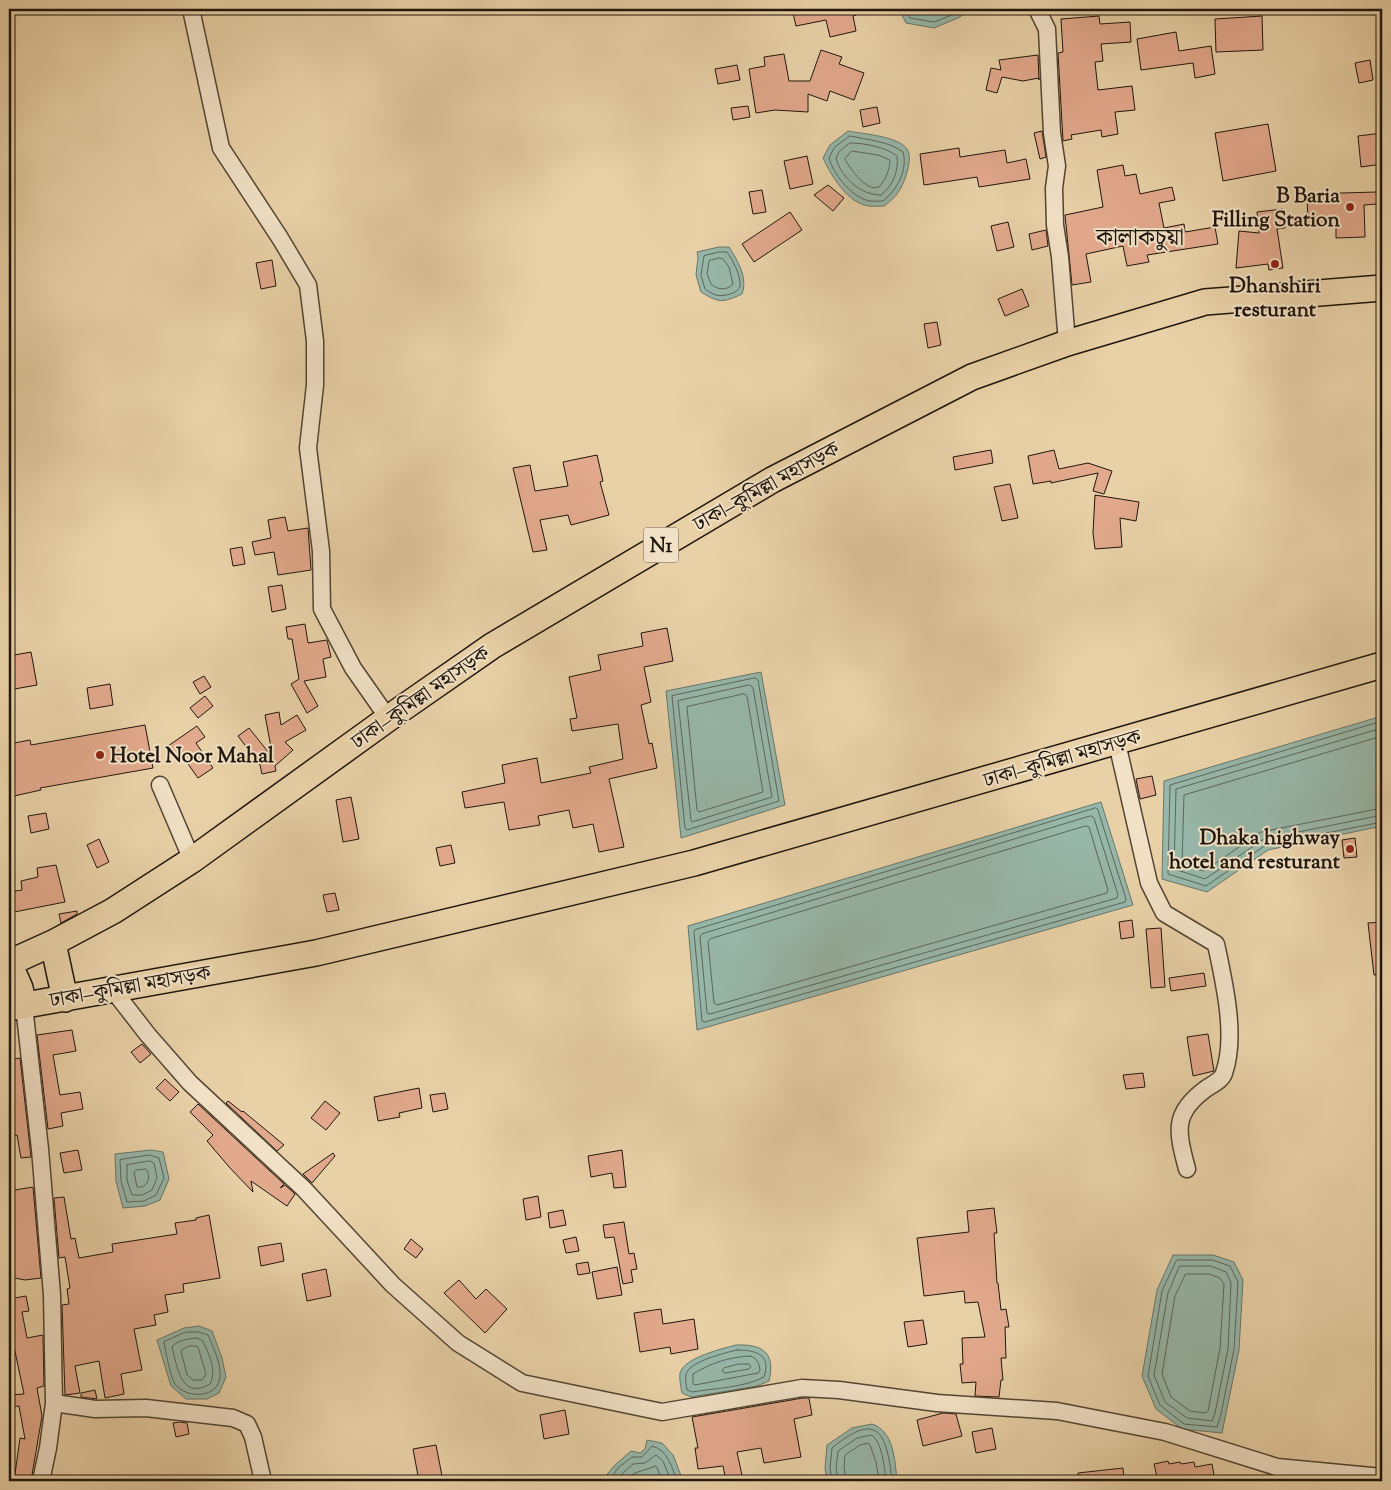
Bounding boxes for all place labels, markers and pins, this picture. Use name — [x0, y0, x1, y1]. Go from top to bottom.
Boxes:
place label: B Baria Filling Station — [1212, 182, 1341, 236]
marker: B Baria Filling Station — [1344, 201, 1356, 213]
marker: Dhanshiri resturant — [1269, 258, 1281, 270]
place label: Dhanshiri resturant — [1229, 272, 1321, 326]
place label: Hotel Noor Mahal — [110, 742, 274, 772]
marker: Hotel Noor Mahal — [94, 749, 106, 761]
place label: Dhaka highway hotel and resturant — [1169, 824, 1341, 878]
marker: Dhaka highway hotel and resturant — [1344, 843, 1356, 855]

